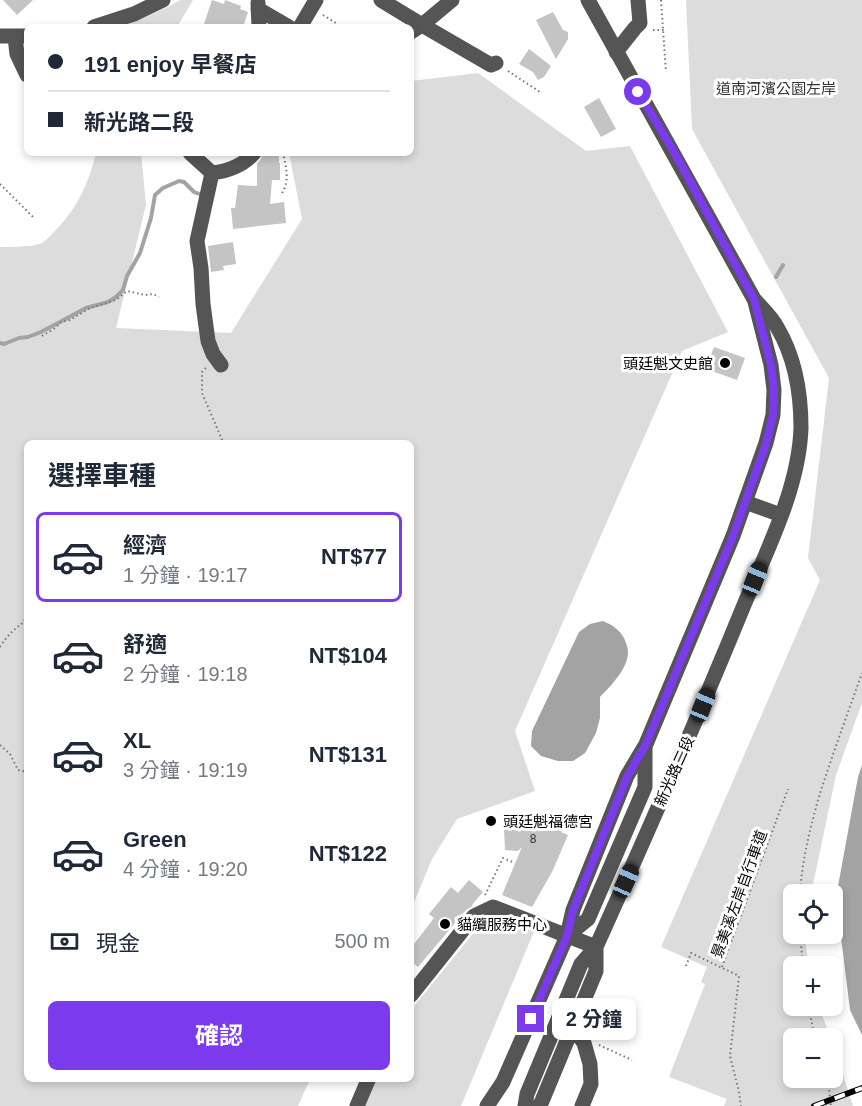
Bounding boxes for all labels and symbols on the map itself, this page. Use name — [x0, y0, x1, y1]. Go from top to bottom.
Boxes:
route start — [624, 78, 651, 105]
park label: 道南河濱公園左岸 — [716, 80, 836, 97]
place label: 頭廷魁文史館 — [623, 355, 713, 372]
marker: 頭廷魁文史館 — [718, 356, 732, 370]
car — [740, 559, 770, 599]
car — [688, 685, 718, 725]
street label: 新光路二段 — [651, 733, 697, 809]
place label: 頭廷魁福德宮 — [503, 813, 593, 830]
marker: 頭廷魁福德宮 — [484, 814, 498, 828]
street label: 景美溪左岸自行車道 — [708, 828, 770, 960]
house number: 8 — [530, 832, 537, 846]
car — [610, 861, 642, 901]
place label: 貓纜服務中心 — [457, 916, 547, 933]
marker: 貓纜服務中心 — [438, 917, 452, 931]
callout: 2 分鐘 — [552, 998, 636, 1040]
route end — [517, 1005, 544, 1032]

